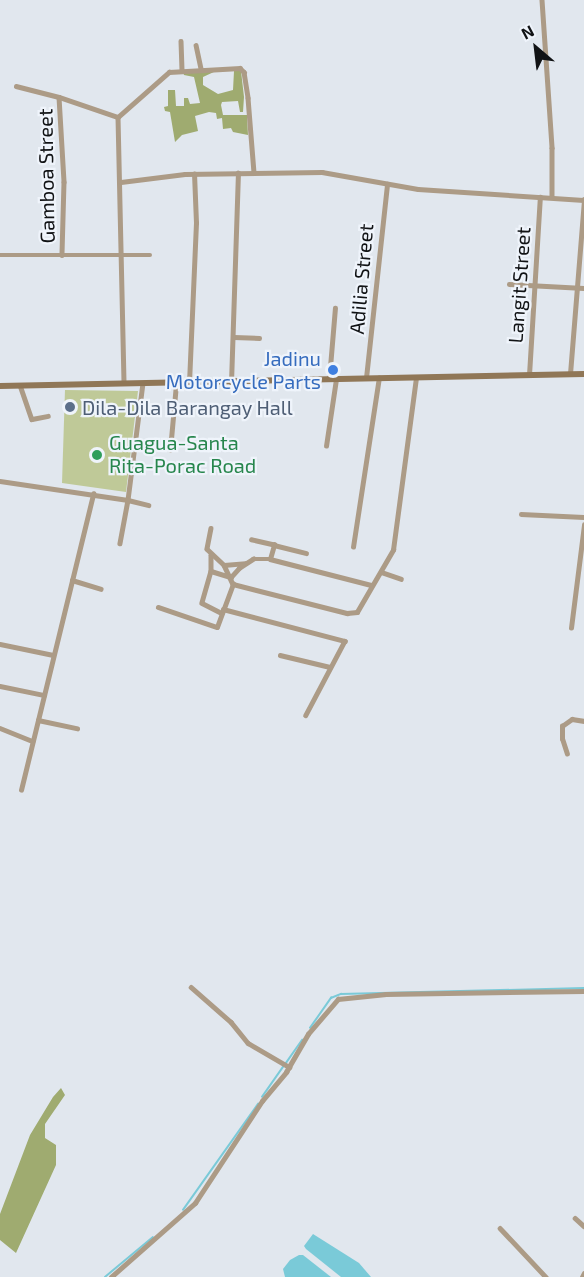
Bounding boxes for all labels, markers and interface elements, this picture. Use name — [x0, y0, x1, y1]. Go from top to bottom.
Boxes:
north arrow — [506, 18, 566, 78]
text: N — [518, 21, 537, 43]
street label: Gamboa Street — [33, 108, 59, 244]
street label: Adilia Street — [344, 223, 378, 335]
street label: Langit Street — [503, 226, 535, 344]
place label: Jadinu Motorcycle Parts — [166, 346, 321, 393]
marker: Jadinu Motorcycle Parts — [326, 363, 340, 377]
place label: Dila-Dila Barangay Hall — [82, 395, 293, 419]
marker: Dila-Dila Barangay Hall — [63, 400, 77, 414]
place label: Guagua-Santa Rita-Porac Road — [109, 431, 256, 478]
marker: Guagua-Santa Rita-Porac Road — [90, 448, 104, 462]

